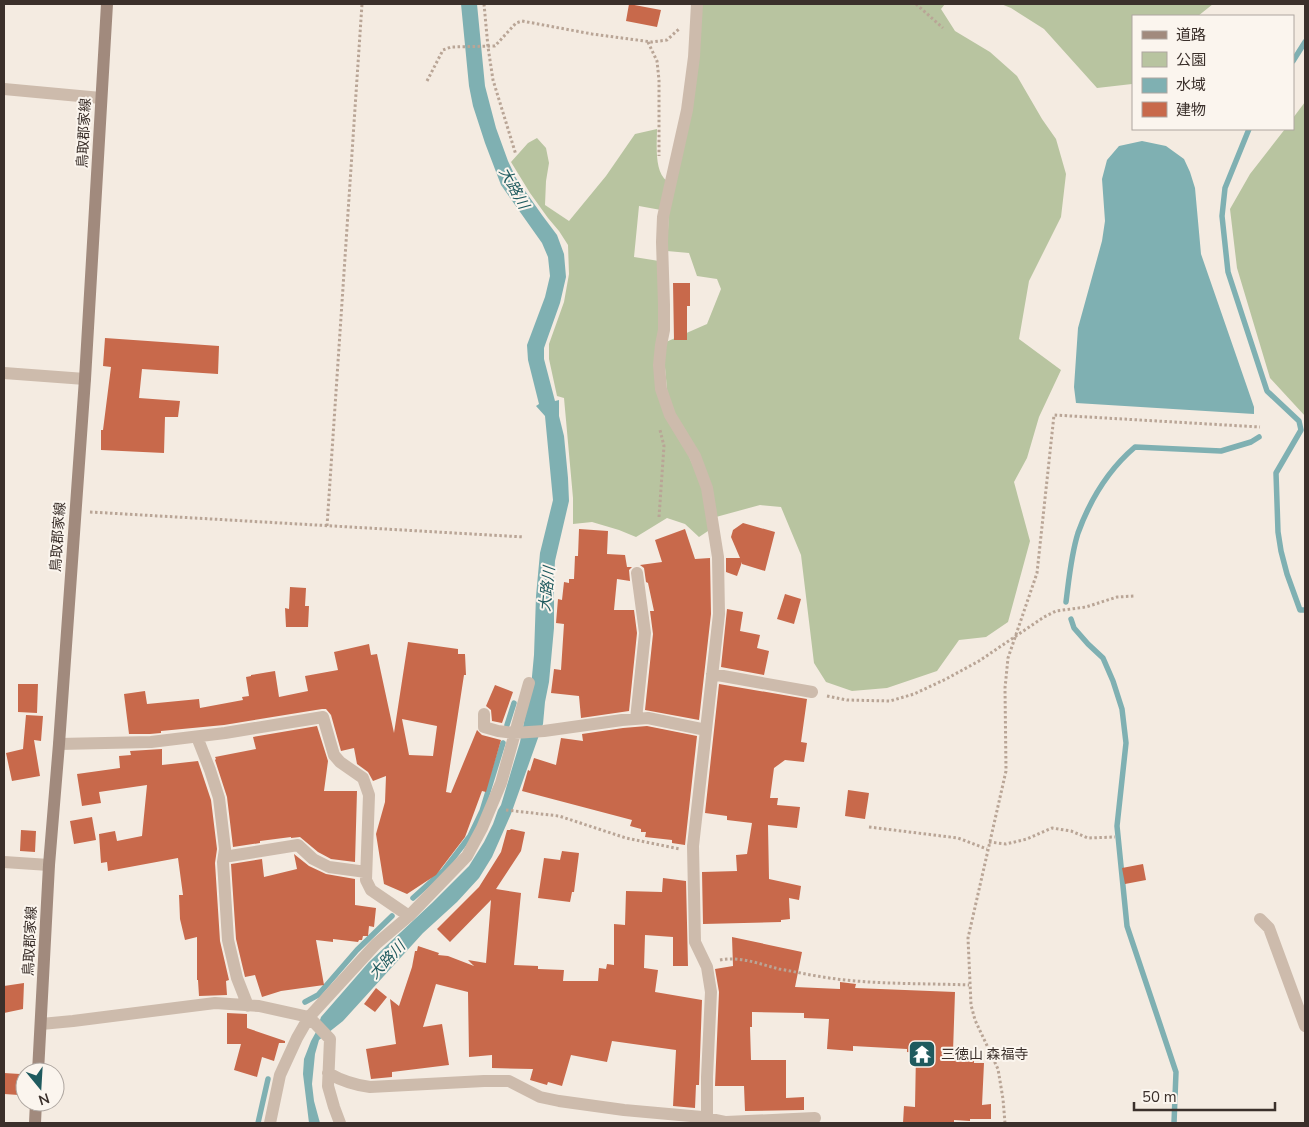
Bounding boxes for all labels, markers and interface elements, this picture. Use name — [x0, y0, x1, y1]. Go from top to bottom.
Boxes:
legend — [1132, 15, 1294, 130]
text: 道路 — [1176, 25, 1206, 45]
text: 公園 — [1176, 50, 1206, 70]
text: 水域 — [1176, 75, 1206, 95]
street label: 鳥取郡家線 — [73, 98, 95, 168]
text: 建物 — [1176, 100, 1206, 120]
water label: 大路川 — [494, 163, 535, 214]
street label: 鳥取郡家線 — [46, 501, 70, 573]
water label: 大路川 — [535, 564, 560, 612]
street label: 鳥取郡家線 — [19, 906, 41, 976]
water label: 大路川 — [364, 935, 411, 983]
temple icon: 三徳山 森福寺 — [907, 1039, 937, 1069]
place label: 三徳山 森福寺 — [941, 1045, 1029, 1064]
north arrow — [15, 1062, 65, 1112]
scale bar — [1134, 1080, 1275, 1112]
text: 50 m — [1142, 1087, 1177, 1107]
text: N — [36, 1088, 52, 1110]

